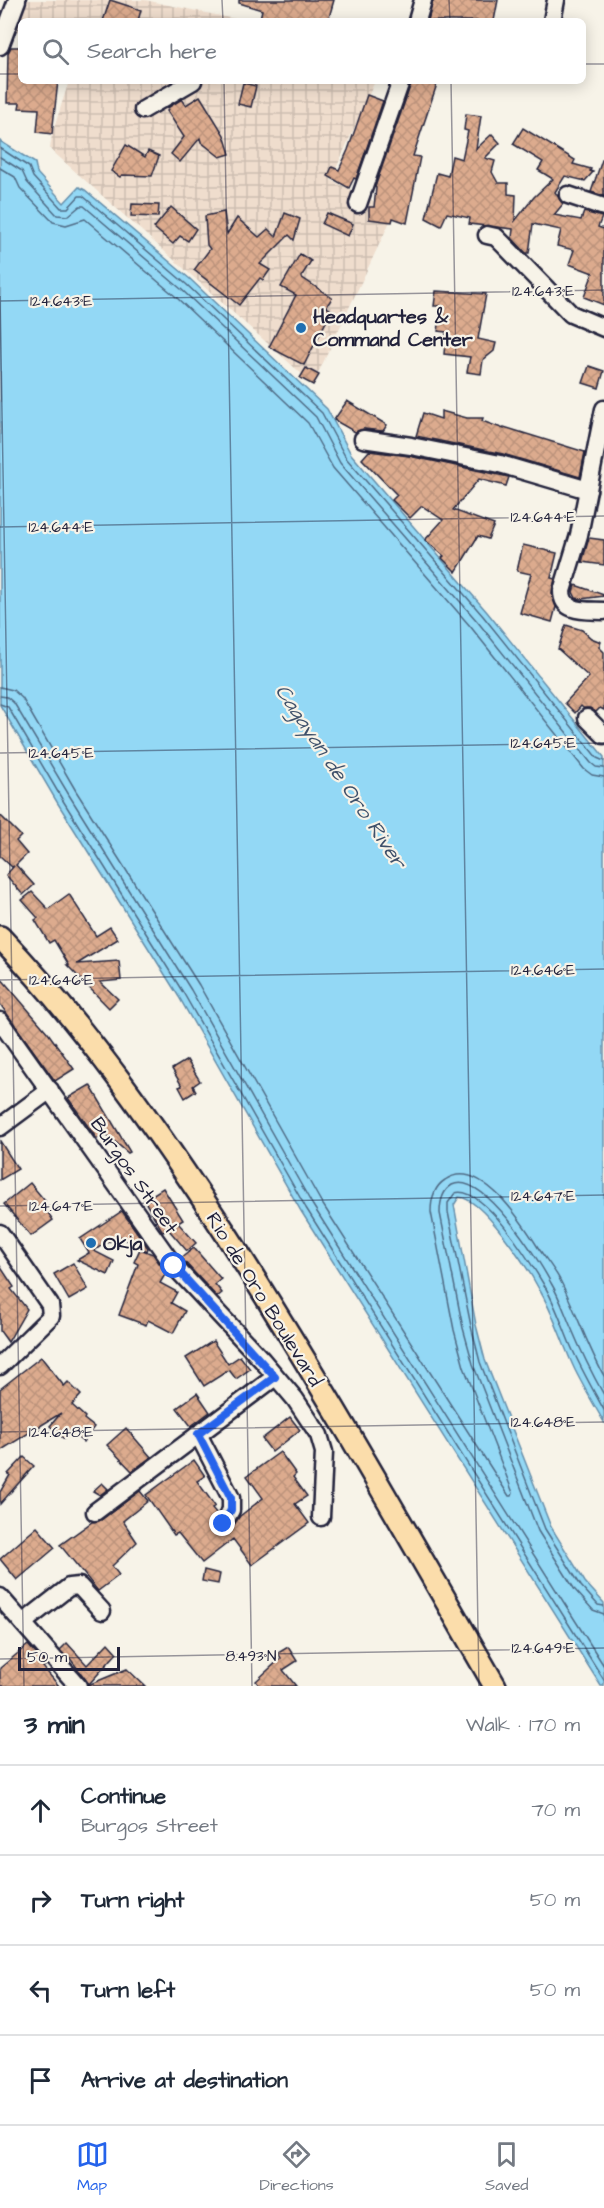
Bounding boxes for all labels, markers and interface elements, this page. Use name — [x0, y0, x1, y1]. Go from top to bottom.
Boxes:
search box — [18, 18, 586, 84]
icon: search — [39, 35, 72, 68]
text: Search here — [87, 36, 217, 67]
text: 124.643°E — [512, 281, 574, 302]
text: 124.643°E — [30, 291, 92, 312]
place label: Headquartes & Command Center — [313, 303, 474, 354]
marker: Headquartes & Command Center — [294, 321, 308, 335]
text: 124.644°E — [511, 507, 576, 528]
text: 124.644°E — [29, 517, 94, 538]
water label: Cagayan de Oro River — [267, 678, 415, 877]
text: 124.645°E — [510, 733, 576, 754]
text: 124.645°E — [28, 743, 94, 764]
text: 124.646°E — [511, 960, 575, 981]
text: 124.646°E — [29, 970, 93, 991]
street label: Burgos Street — [83, 1112, 185, 1240]
text: 124.647°E — [511, 1186, 575, 1207]
text: 124.647°E — [29, 1196, 93, 1217]
street label: Rio de Oro Boulevard — [199, 1207, 329, 1392]
place label: Okja — [103, 1230, 143, 1258]
marker: Okja — [84, 1236, 98, 1250]
route start — [160, 1252, 186, 1278]
text: 124.648°E — [511, 1412, 575, 1433]
text: 124.648°E — [29, 1422, 93, 1443]
route end — [209, 1510, 235, 1536]
text: 124.649°E — [511, 1638, 575, 1659]
scale bar — [18, 1644, 120, 1672]
text: 50 m — [27, 1646, 67, 1668]
text: 8.493°N — [226, 1646, 276, 1667]
text: 3 min — [24, 1707, 85, 1743]
text: Walk · 170 m — [466, 1711, 580, 1739]
text: Continue — [81, 1781, 166, 1812]
icon: ahead — [24, 1794, 57, 1827]
text: 70 m — [532, 1796, 580, 1824]
text: Burgos Street — [81, 1812, 218, 1840]
icon: right — [24, 1884, 57, 1917]
text: Turn right — [81, 1885, 184, 1916]
text: 50 m — [530, 1886, 580, 1914]
icon: left — [24, 1974, 57, 2007]
text: Turn left — [81, 1975, 175, 2006]
text: 50 m — [530, 1976, 580, 2004]
icon: arrive — [24, 2064, 57, 2097]
text: Arrive at destination — [81, 2065, 288, 2096]
tab: Map — [76, 2138, 109, 2196]
tab: Directions — [260, 2138, 334, 2196]
tab: Saved — [485, 2138, 528, 2196]

